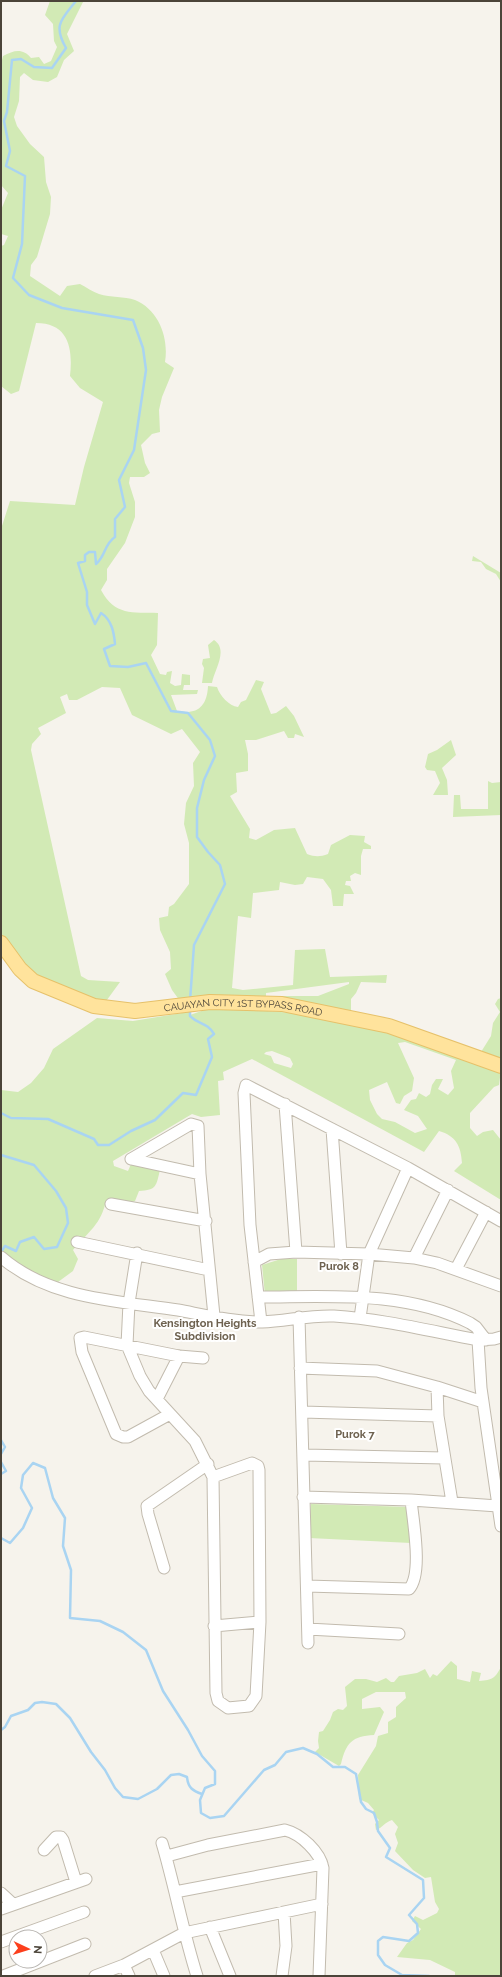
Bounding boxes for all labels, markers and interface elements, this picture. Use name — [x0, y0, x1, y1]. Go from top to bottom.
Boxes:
street label: CAUAYAN CITY 1ST BYPASS ROAD — [163, 997, 324, 1018]
district label: Purok 8 — [319, 1260, 359, 1273]
district label: Kensington Heights Subdivision — [154, 1317, 257, 1343]
district label: Purok 7 — [335, 1428, 376, 1441]
north arrow — [8, 1929, 48, 1969]
text: N — [31, 1945, 44, 1954]

